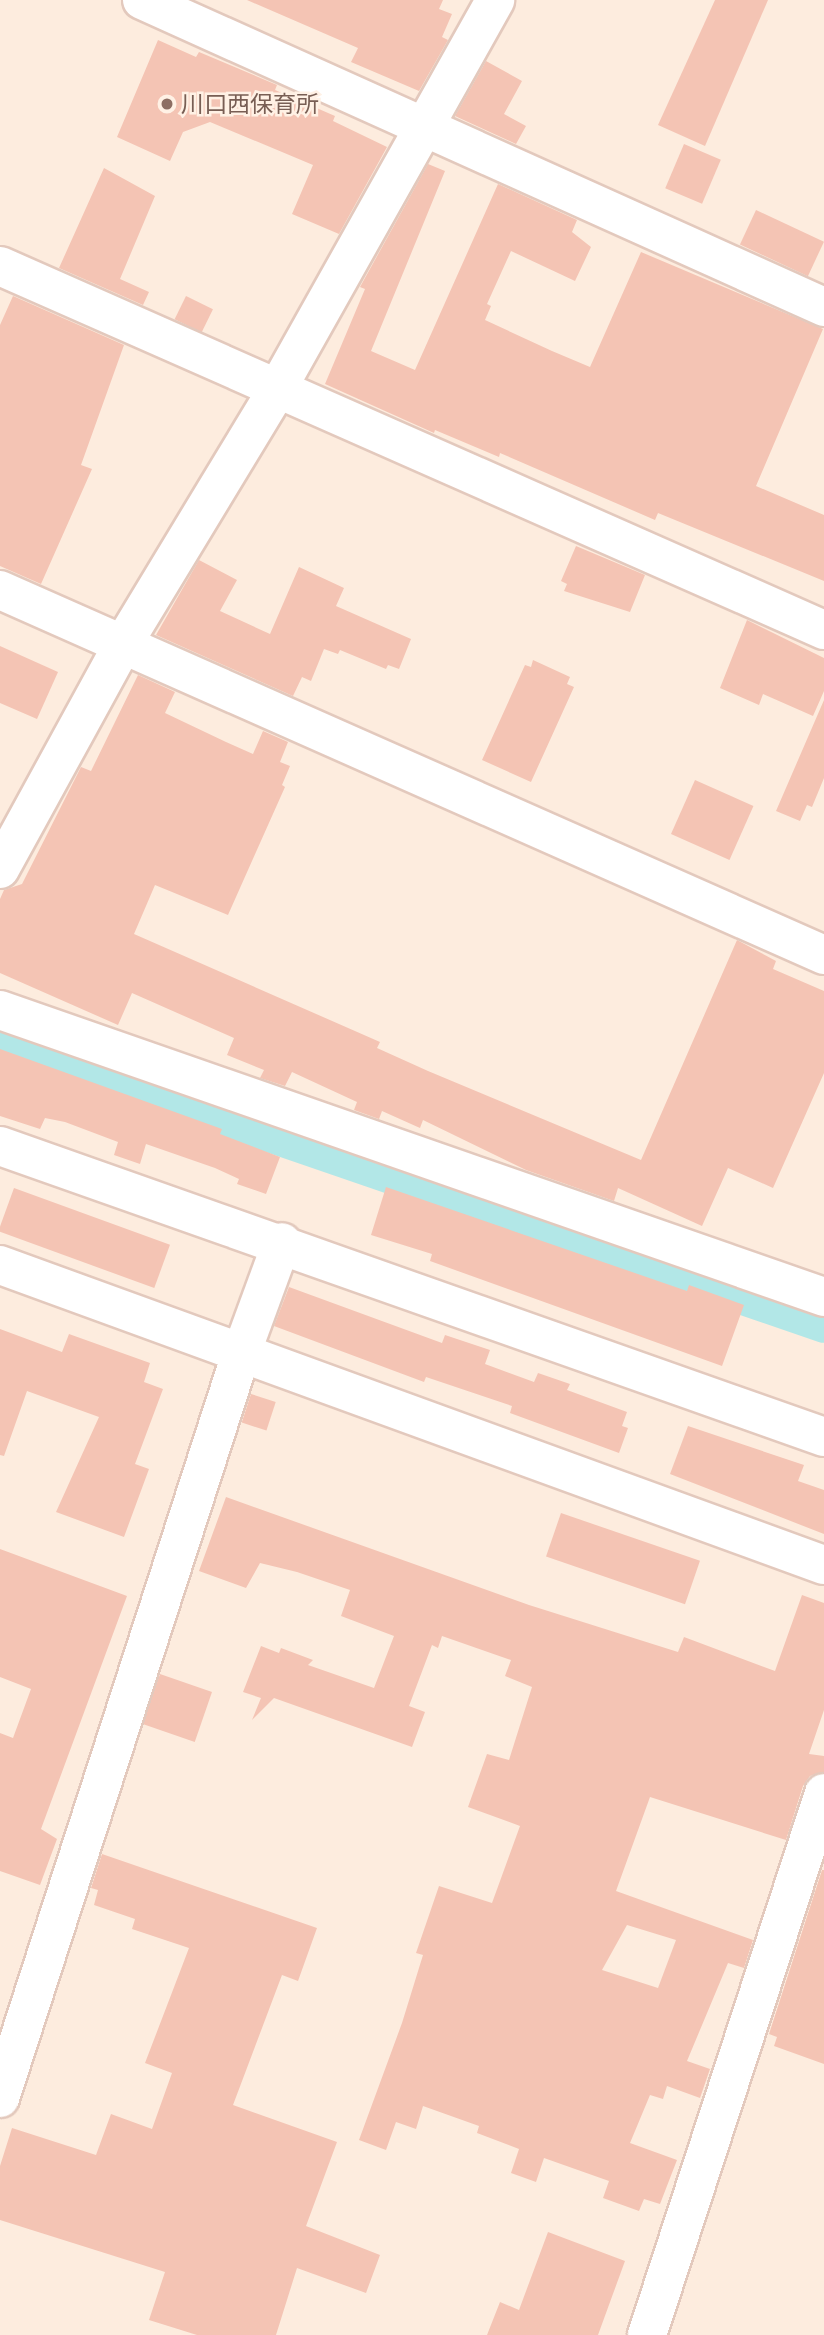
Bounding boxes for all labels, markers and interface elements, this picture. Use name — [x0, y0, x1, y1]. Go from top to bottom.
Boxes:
place label: 川口西保育所 — [181, 90, 319, 118]
marker: 川口西保育所 — [159, 96, 175, 112]

